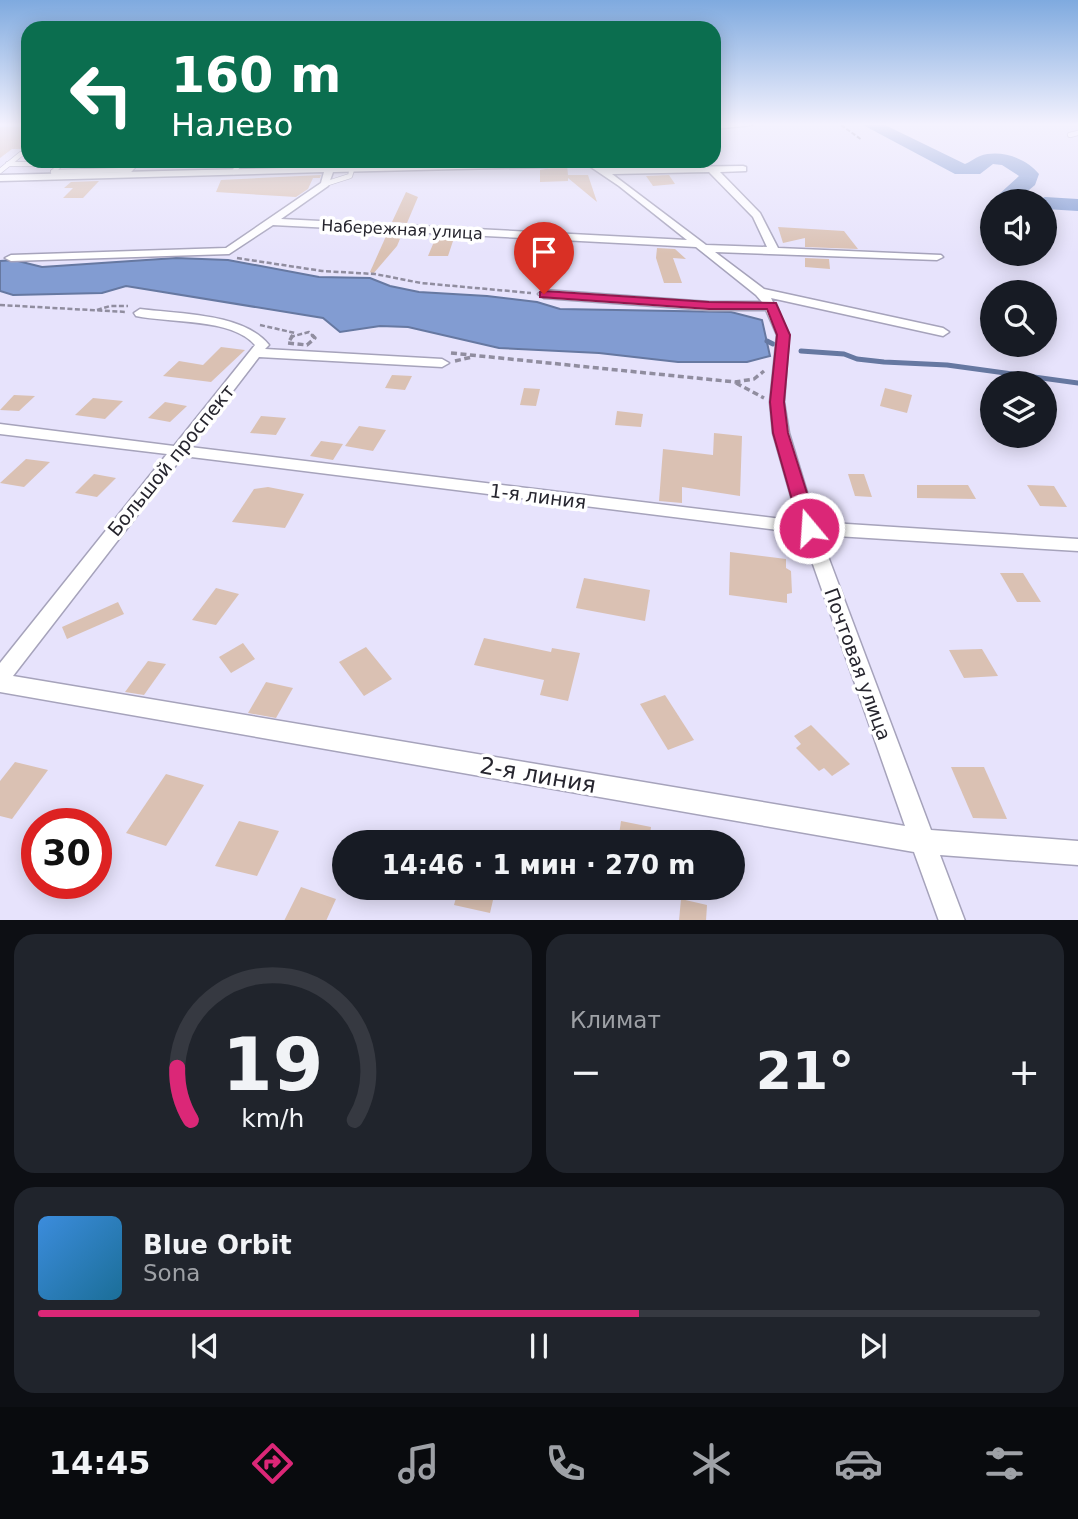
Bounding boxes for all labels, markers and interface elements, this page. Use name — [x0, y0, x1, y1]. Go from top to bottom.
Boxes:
text: 160 m — [171, 47, 341, 104]
icon: left — [56, 49, 147, 140]
text: Налево — [171, 106, 293, 144]
map controls — [980, 189, 1057, 448]
button: sound — [980, 189, 1057, 266]
street label: Набережная улица — [321, 216, 483, 243]
pin — [514, 222, 574, 294]
icon: arrive — [525, 233, 563, 271]
button: search — [980, 280, 1057, 357]
button: layers — [980, 371, 1057, 448]
street label: Большой проспект — [103, 380, 239, 540]
street label: 1-я линия — [488, 479, 588, 513]
position arrow — [772, 491, 846, 565]
street label: Почтовая улица — [820, 585, 896, 743]
street label: 2-я линия — [478, 752, 598, 798]
speed limit sign: 30 — [21, 808, 112, 899]
text: 14:46 · 1 мин · 270 m — [382, 850, 695, 880]
text: Климат — [570, 1007, 661, 1033]
text: 19 — [222, 1022, 324, 1107]
text: 21° — [756, 1041, 854, 1101]
text: − — [570, 1050, 602, 1094]
text: + — [1008, 1050, 1040, 1094]
text: km/h — [241, 1103, 305, 1132]
text: Blue Orbit — [143, 1230, 292, 1260]
text: Sona — [143, 1260, 200, 1286]
icon: previous — [186, 1327, 224, 1365]
icon: pause — [520, 1327, 558, 1365]
icon: next — [854, 1327, 892, 1365]
icon: directions — [248, 1439, 297, 1488]
icon: music — [394, 1439, 443, 1488]
icon: phone — [541, 1439, 590, 1488]
icon: climate — [687, 1439, 736, 1488]
icon: car — [834, 1439, 883, 1488]
icon: filters — [980, 1439, 1029, 1488]
text: 14:45 — [49, 1444, 151, 1482]

